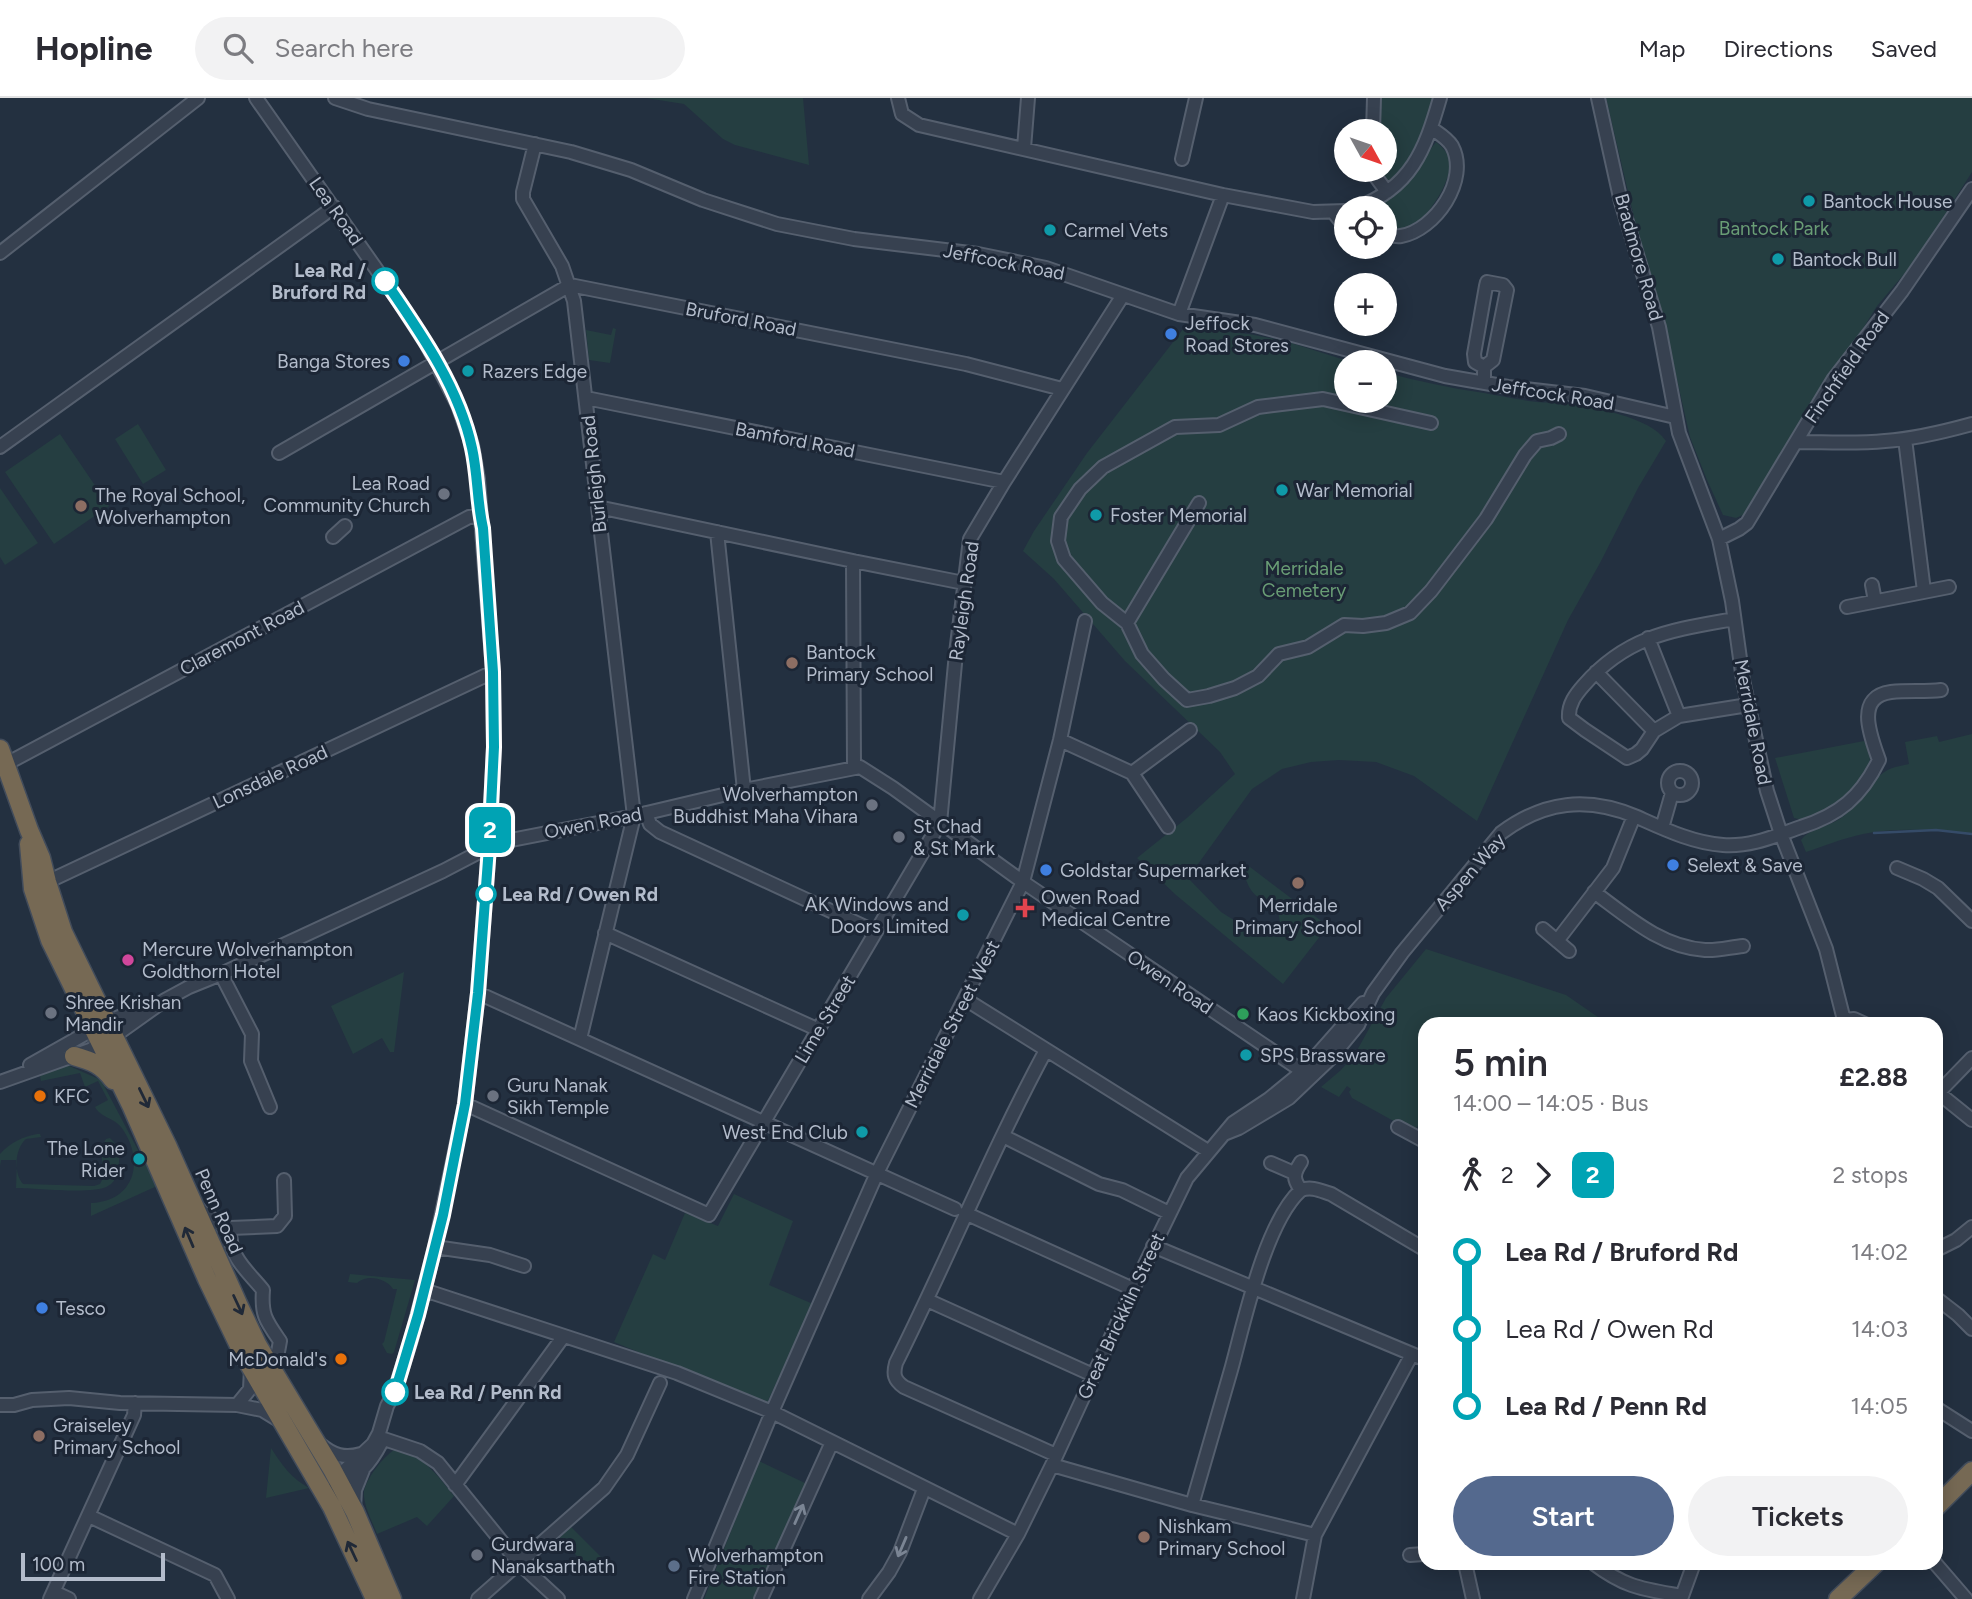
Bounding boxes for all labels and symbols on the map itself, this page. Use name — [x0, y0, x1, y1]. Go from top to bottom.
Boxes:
north arrow — [1334, 119, 1396, 182]
street label: Lea Road — [304, 172, 368, 250]
place label: Bantock House — [1823, 190, 1952, 213]
street label: Bradmore Road — [1610, 191, 1668, 323]
marker: Bantock House — [1801, 193, 1817, 209]
park label: Bantock Park — [1719, 217, 1830, 240]
place label: Carmel Vets — [1064, 219, 1168, 242]
marker: Carmel Vets — [1042, 222, 1058, 238]
street label: Jeffcock Road — [941, 239, 1067, 285]
place label: Bantock Bull — [1792, 248, 1897, 271]
marker: Bantock Bull — [1770, 251, 1786, 267]
place label: Lea Rd / Bruford Rd — [272, 259, 366, 304]
marker: Lea Rd / Bruford Rd — [372, 268, 398, 294]
street label: Bruford Road — [684, 297, 798, 341]
street label: Finchfield Road — [1800, 306, 1894, 428]
place label: Jeffock Road Stores — [1185, 312, 1289, 357]
marker: Jeffock Road Stores — [1163, 326, 1179, 342]
place label: Banga Stores — [277, 350, 390, 373]
marker: Banga Stores — [396, 353, 412, 369]
place label: Razers Edge — [482, 360, 587, 383]
marker: Razers Edge — [460, 363, 476, 379]
street label: Jeffcock Road — [1490, 373, 1616, 415]
street label: Burleigh Road — [576, 414, 612, 534]
street label: Bamford Road — [733, 417, 857, 463]
place label: Lea Road Community Church — [263, 472, 430, 517]
place label: War Memorial — [1296, 479, 1413, 502]
marker: War Memorial — [1274, 482, 1290, 498]
place label: The Royal School, Wolverhampton — [95, 484, 245, 529]
marker: Lea Road Community Church — [436, 486, 452, 502]
marker: The Royal School, Wolverhampton — [73, 498, 89, 514]
place label: Foster Memorial — [1110, 504, 1247, 527]
marker: Foster Memorial — [1088, 507, 1104, 523]
street label: Rayleigh Road — [944, 540, 984, 662]
park label: Merridale Cemetery — [1262, 557, 1346, 602]
street label: Claremont Road — [176, 596, 308, 680]
place label: Bantock Primary School — [806, 641, 934, 686]
marker: Bantock Primary School — [784, 655, 800, 671]
street label: Merridale Road — [1730, 657, 1776, 787]
street label: Lonsdale Road — [209, 740, 331, 814]
place label: Wolverhampton Buddhist Maha Vihara — [673, 783, 858, 828]
marker: Wolverhampton Buddhist Maha Vihara — [864, 797, 880, 813]
street label: Owen Road — [542, 802, 644, 844]
line badge: 2 — [467, 807, 513, 853]
place label: St Chad & St Mark — [913, 815, 996, 860]
street label: Aspen Way — [1430, 828, 1510, 916]
marker: St Chad & St Mark — [891, 829, 907, 845]
place label: Selext & Save — [1687, 854, 1803, 877]
marker: Selext & Save — [1665, 857, 1681, 873]
place label: Goldstar Supermarket — [1060, 859, 1247, 882]
marker: Goldstar Supermarket — [1038, 862, 1054, 878]
marker: Merridale Primary School — [1290, 875, 1306, 891]
place label: Lea Rd / Owen Rd — [502, 883, 658, 906]
marker: Lea Rd / Owen Rd — [476, 884, 496, 904]
place label: Owen Road Medical Centre — [1041, 886, 1171, 931]
place label: AK Windows and Doors Limited — [805, 893, 949, 938]
place label: Merridale Primary School — [1234, 894, 1362, 939]
marker: Owen Road Medical Centre — [1015, 898, 1035, 918]
marker: AK Windows and Doors Limited — [955, 907, 971, 923]
street label: Merridale Street West — [900, 936, 1004, 1112]
place label: Mercure Wolverhampton Goldthorn Hotel — [142, 938, 353, 983]
street label: Owen Road — [1123, 945, 1217, 1019]
marker: Mercure Wolverhampton Goldthorn Hotel — [120, 952, 136, 968]
street label: Lime Street — [790, 971, 860, 1067]
place label: Shree Krishan Mandir — [65, 991, 181, 1036]
place label: Kaos Kickboxing — [1257, 1003, 1395, 1026]
marker: Shree Krishan Mandir — [43, 1005, 59, 1021]
marker: Kaos Kickboxing — [1235, 1006, 1251, 1022]
place label: SPS Brassware — [1260, 1044, 1386, 1067]
marker: SPS Brassware — [1238, 1047, 1254, 1063]
place label: Guru Nanak Sikh Temple — [507, 1074, 609, 1119]
place label: KFC — [54, 1085, 90, 1108]
one-way arrow — [137, 1087, 151, 1108]
marker: KFC — [32, 1088, 48, 1104]
marker: Guru Nanak Sikh Temple — [485, 1088, 501, 1104]
place label: West End Club — [722, 1121, 848, 1144]
marker: West End Club — [854, 1124, 870, 1140]
place label: The Lone Rider — [47, 1137, 126, 1182]
marker: The Lone Rider — [131, 1151, 147, 1167]
street label: Penn Road — [190, 1165, 248, 1257]
one-way arrow — [181, 1226, 194, 1248]
street label: Great Brickkiln Street — [1072, 1229, 1170, 1403]
one-way arrow — [232, 1294, 245, 1315]
place label: Tesco — [56, 1297, 106, 1320]
marker: Tesco — [34, 1300, 50, 1316]
place label: McDonald's — [228, 1348, 327, 1371]
marker: McDonald's — [333, 1351, 349, 1367]
marker: Lea Rd / Penn Rd — [382, 1379, 408, 1405]
place label: Lea Rd / Penn Rd — [414, 1381, 562, 1404]
place label: Graiseley Primary School — [53, 1414, 181, 1459]
marker: Graiseley Primary School — [31, 1428, 47, 1444]
one-way arrow — [793, 1504, 806, 1526]
place label: Nishkam Primary School — [1158, 1515, 1286, 1560]
marker: Nishkam Primary School — [1136, 1529, 1152, 1545]
place label: Gurdwara Nanaksarthath — [491, 1533, 615, 1578]
one-way arrow — [894, 1535, 907, 1557]
one-way arrow — [345, 1541, 359, 1562]
place label: Wolverhampton Fire Station — [688, 1544, 824, 1589]
marker: Gurdwara Nanaksarthath — [469, 1547, 485, 1563]
scale bar — [21, 1550, 164, 1582]
marker: Wolverhampton Fire Station — [666, 1558, 682, 1574]

